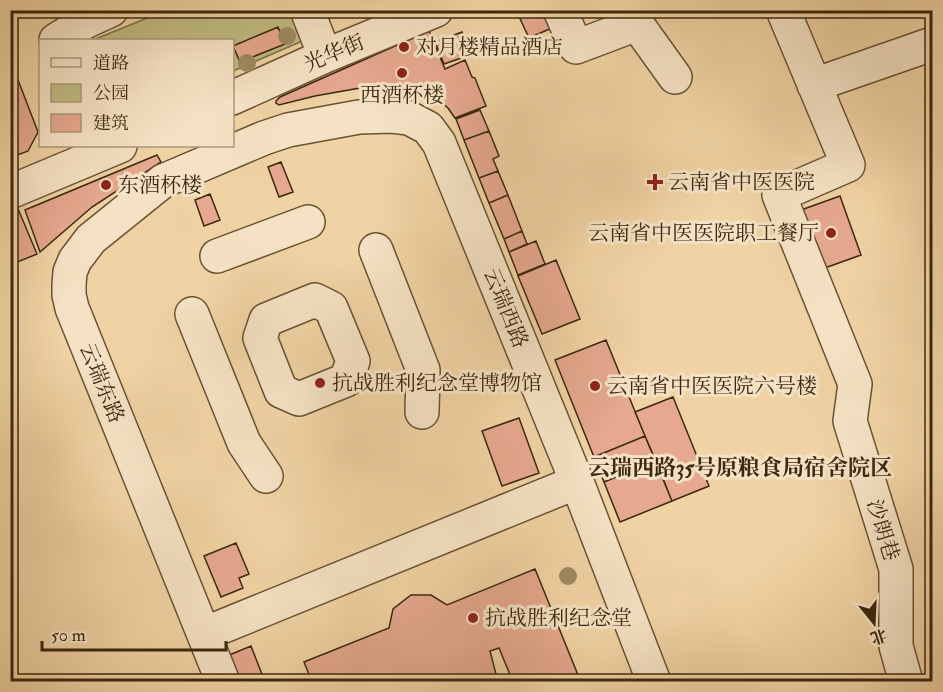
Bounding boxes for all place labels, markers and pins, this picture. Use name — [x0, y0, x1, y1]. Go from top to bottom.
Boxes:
place label: 对月楼精品酒店 — [416, 34, 563, 61]
marker: 对月楼精品酒店 — [397, 40, 411, 54]
marker: 西酒杯楼 — [395, 66, 409, 80]
place label: 西酒杯楼 — [360, 82, 444, 109]
place label: 云南省中医医院 — [668, 169, 815, 196]
place label: 东酒杯楼 — [118, 172, 202, 199]
marker: 云南省中医医院 — [646, 173, 664, 191]
marker: 东酒杯楼 — [99, 178, 113, 192]
place label: 云南省中医医院职工餐厅 — [588, 220, 819, 247]
marker: 云南省中医医院职工餐厅 — [824, 226, 838, 240]
place label: 抗战胜利纪念堂博物馆 — [332, 370, 542, 397]
place label: 云南省中医医院六号楼 — [607, 373, 817, 400]
marker: 抗战胜利纪念堂博物馆 — [313, 376, 327, 390]
marker: 云南省中医医院六号楼 — [588, 379, 602, 393]
place label: 抗战胜利纪念堂 — [485, 605, 632, 632]
marker: 抗战胜利纪念堂 — [466, 611, 480, 625]

